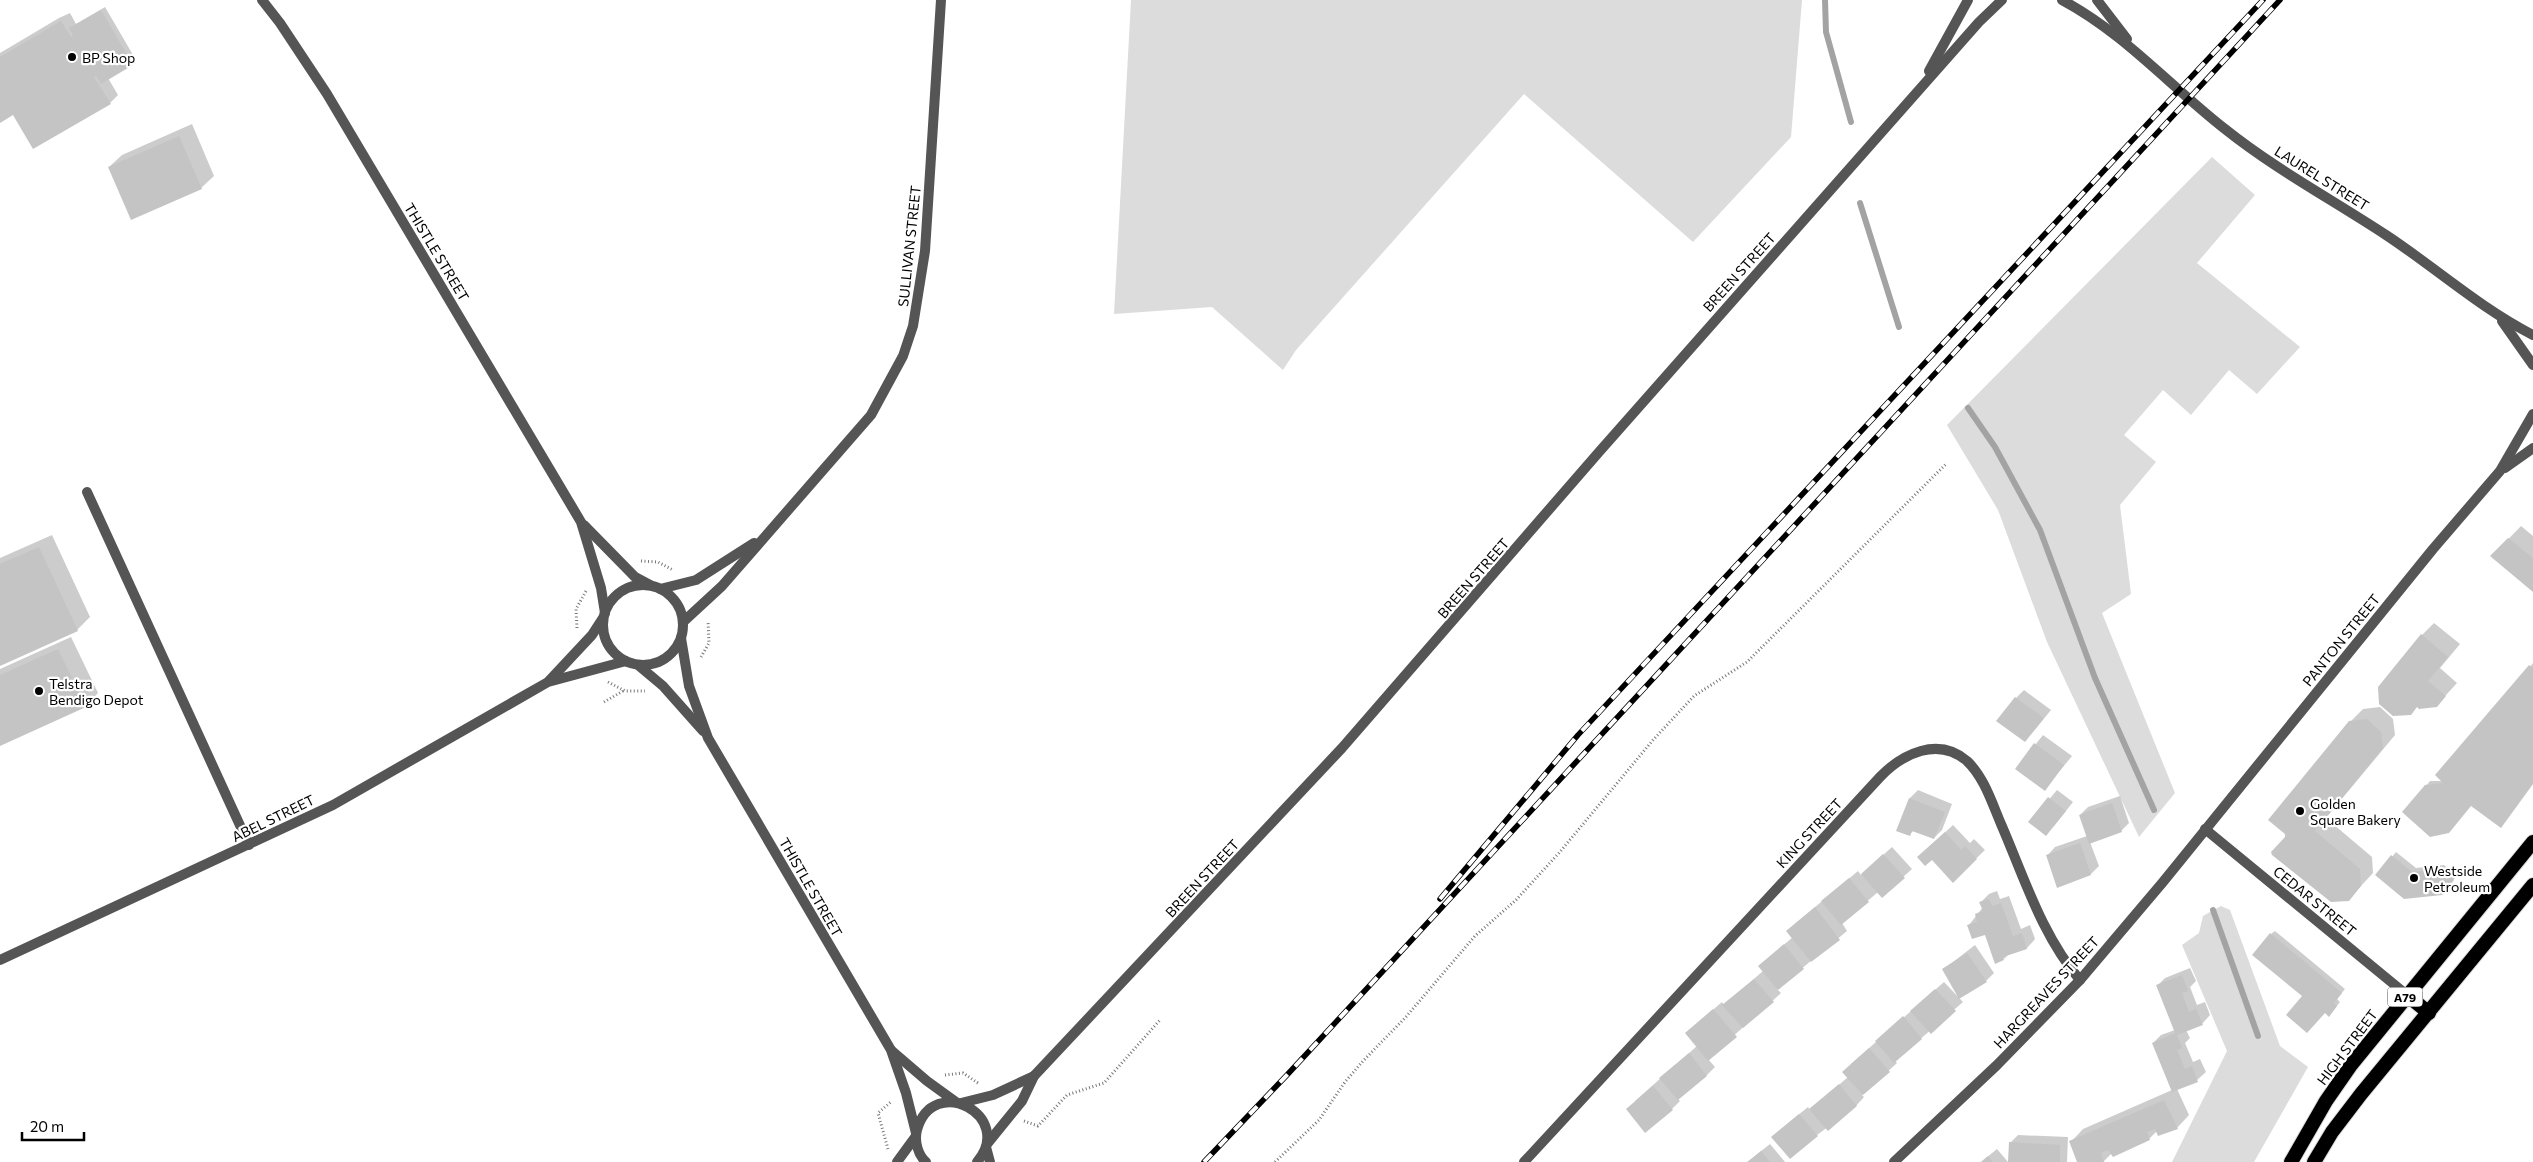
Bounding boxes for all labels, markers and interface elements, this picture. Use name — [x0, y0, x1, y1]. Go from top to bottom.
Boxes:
place label: BP Shop — [82, 49, 135, 66]
marker: BP Shop — [66, 51, 78, 63]
street label: LAUREL STREET — [2272, 142, 2372, 214]
street label: SULLIVAN STREET — [894, 185, 924, 307]
street label: THISTLE STREET — [401, 200, 473, 304]
street label: BREEN STREET — [1699, 229, 1779, 315]
street label: BREEN STREET — [1434, 535, 1512, 621]
street label: PANTON STREET — [2299, 591, 2383, 689]
place label: Telstra Bendigo Depot — [49, 675, 144, 708]
marker: Telstra Bendigo Depot — [33, 685, 45, 697]
street label: ABEL STREET — [229, 791, 317, 845]
street label: KING STREET — [1773, 795, 1846, 871]
place label: Golden Square Bakery — [2310, 795, 2401, 828]
marker: Golden Square Bakery — [2294, 805, 2306, 817]
street label: THISTLE STREET — [776, 835, 846, 939]
street label: BREEN STREET — [1162, 836, 1242, 920]
street label: CEDAR STREET — [2270, 862, 2360, 940]
place label: Westside Petroleum — [2424, 862, 2490, 895]
marker: Westside Petroleum — [2408, 872, 2420, 884]
street label: HARGREAVES STREET — [1990, 933, 2102, 1051]
road number: A79 — [2388, 988, 2422, 1006]
street label: HIGH STREET — [2313, 1006, 2381, 1088]
scale bar — [22, 1110, 85, 1142]
text: 20 m — [30, 1117, 64, 1135]

